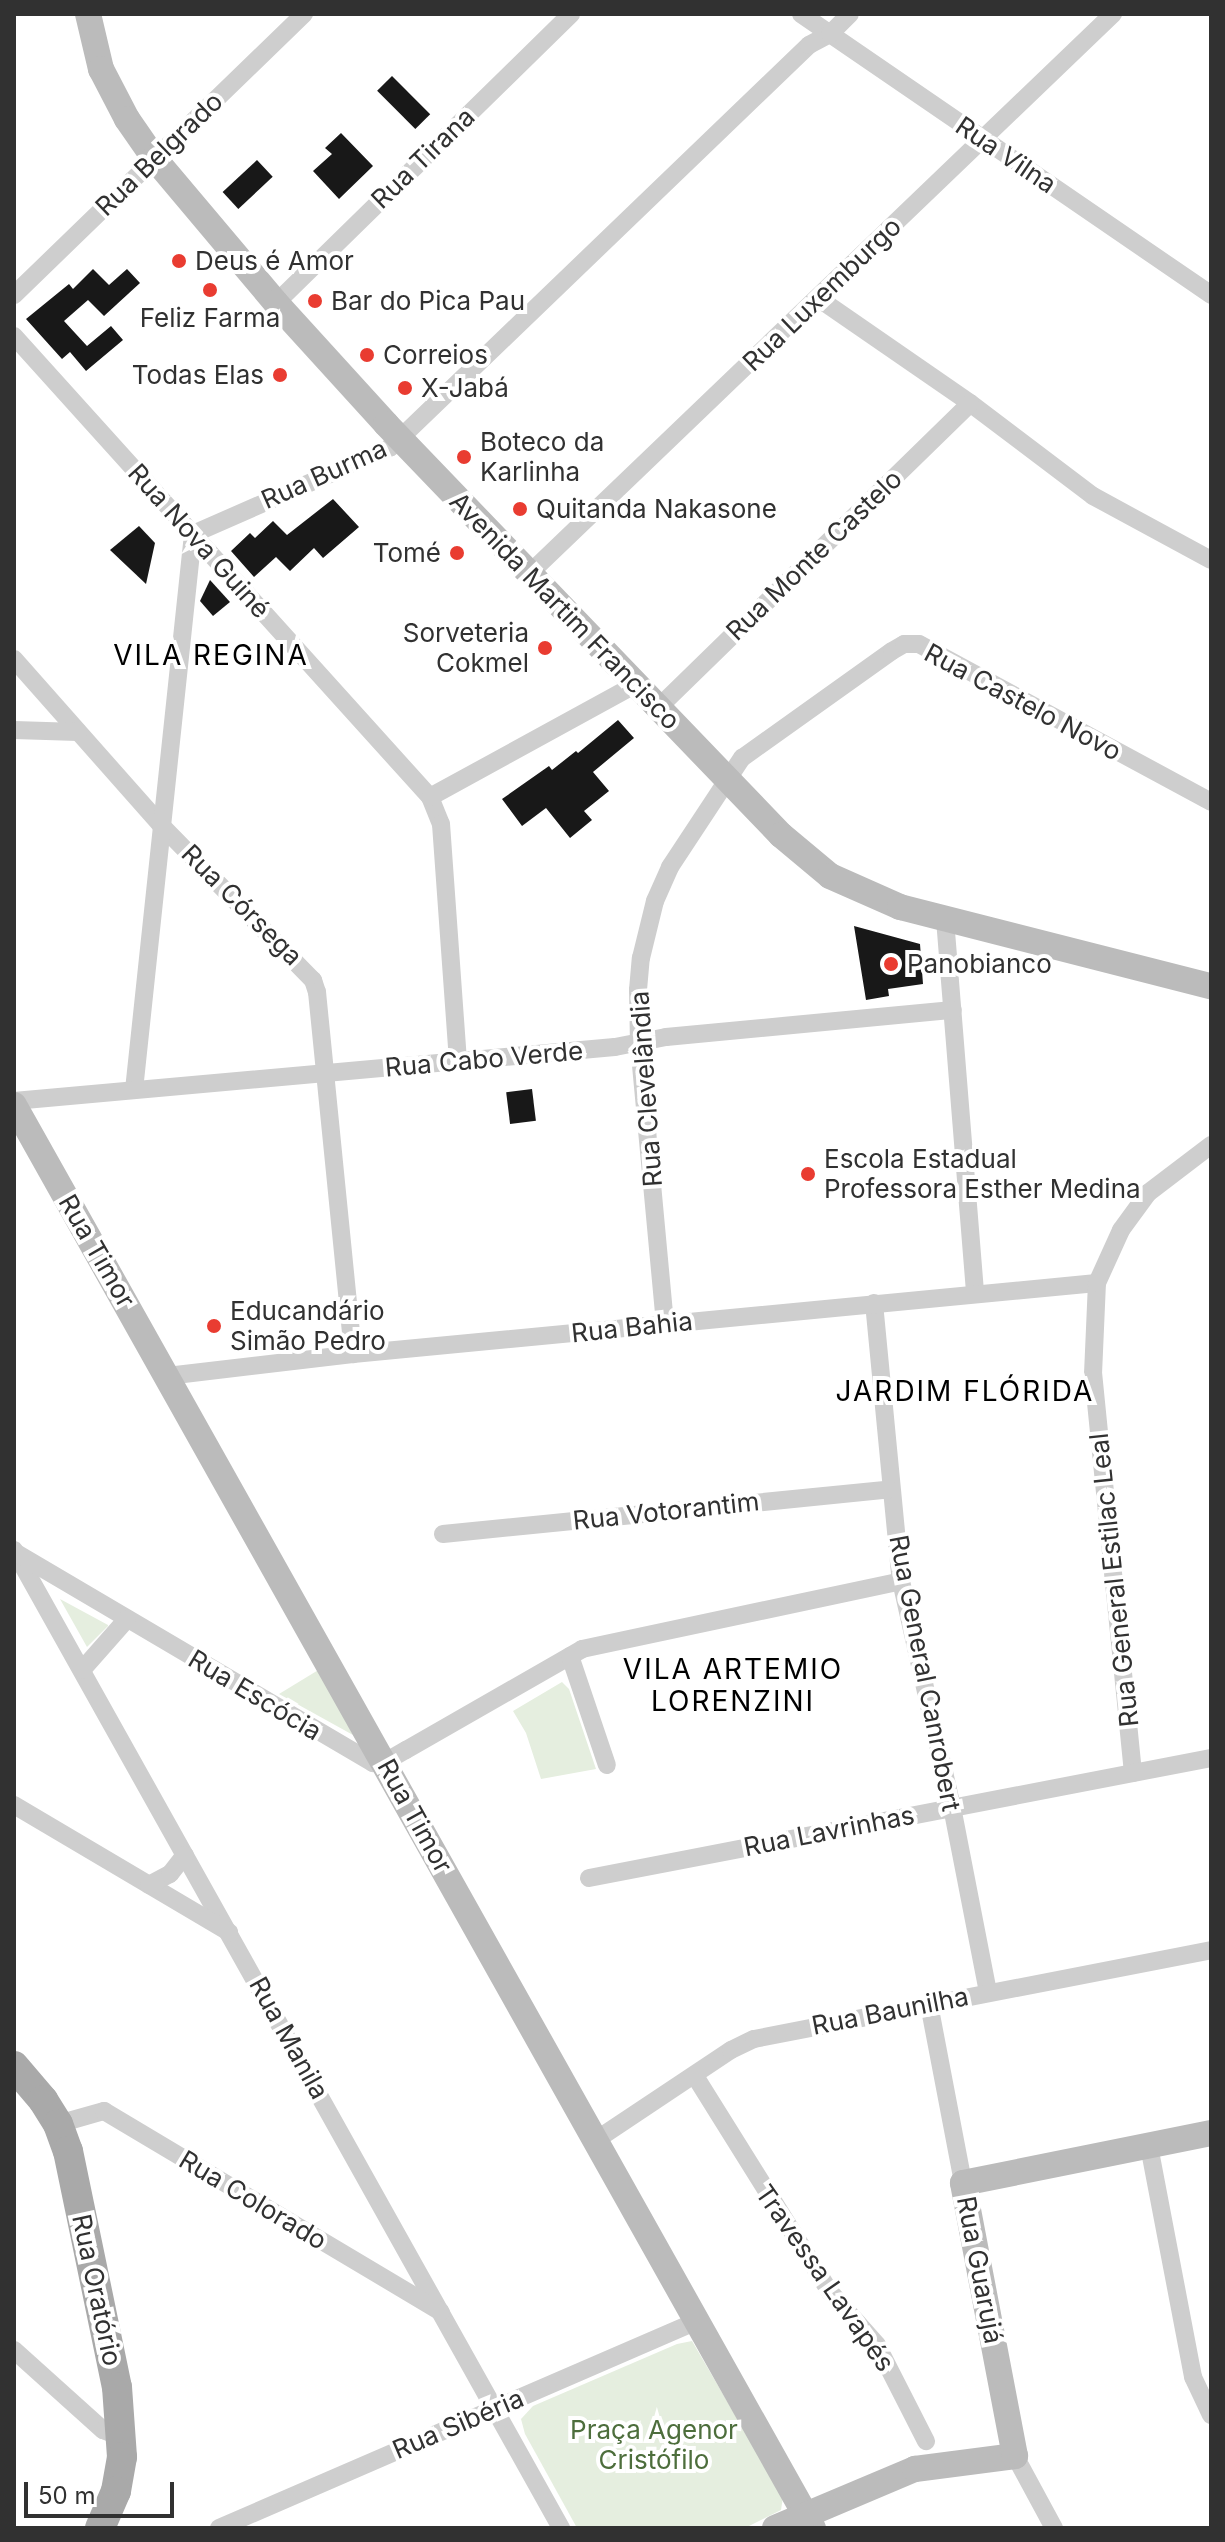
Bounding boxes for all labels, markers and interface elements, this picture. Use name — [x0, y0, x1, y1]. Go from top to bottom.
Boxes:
street label: Rua Belgrado — [89, 86, 229, 222]
street label: Rua Tirana — [365, 101, 481, 215]
street label: Rua Vilna — [950, 110, 1062, 200]
street label: Rua Luxemburgo — [736, 211, 908, 377]
place label: Deus é Amor — [195, 245, 354, 277]
marker: Deus é Amor — [170, 252, 188, 270]
marker: Feliz Farma — [201, 281, 219, 299]
place label: Bar do Pica Pau — [331, 285, 525, 317]
marker: Bar do Pica Pau — [306, 292, 324, 310]
place label: Feliz Farma — [140, 302, 280, 334]
place label: Correios — [383, 339, 488, 371]
marker: Correios — [358, 346, 376, 364]
place label: Todas Elas — [132, 359, 264, 391]
marker: Todas Elas — [271, 366, 289, 384]
place label: X-Jabá — [421, 372, 509, 404]
marker: X-Jabá — [396, 379, 414, 397]
place label: Boteco da Karlinha — [480, 426, 604, 488]
street label: Rua Burma — [256, 433, 392, 515]
marker: Boteco da Karlinha — [455, 448, 473, 466]
street label: Rua Nova Guiné — [122, 457, 276, 625]
street label: Rua Monte Castelo — [720, 463, 908, 647]
street label: Avenida Martim Francisco — [443, 486, 687, 736]
place label: Quitanda Nakasone — [536, 493, 777, 525]
marker: Quitanda Nakasone — [511, 500, 529, 518]
place label: Tomé — [373, 537, 441, 569]
marker: Tomé — [448, 544, 466, 562]
place label: Sorveteria Cokmel — [403, 617, 529, 678]
street label: Rua Castelo Novo — [919, 637, 1127, 767]
district label: VILA REGINA — [113, 638, 309, 672]
marker: Sorveteria Cokmel — [536, 639, 554, 657]
street label: Rua Córsega — [175, 838, 309, 972]
place label: Panobianco — [907, 948, 1052, 980]
marker: Panobianco — [882, 955, 900, 973]
street label: Rua Clevelândia — [624, 990, 668, 1188]
street label: Rua Cabo Verde — [384, 1035, 584, 1083]
place label: Escola Estadual Professora Esther Medina — [824, 1143, 1141, 1204]
marker: Escola Estadual Professora Esther Medina — [799, 1165, 817, 1183]
street label: Rua Timor — [52, 1189, 142, 1313]
place label: Educandário Simão Pedro — [230, 1295, 386, 1356]
street label: Rua Bahia — [570, 1305, 694, 1349]
marker: Educandário Simão Pedro — [205, 1317, 223, 1335]
district label: JARDIM FLÓRIDA — [836, 1374, 1094, 1408]
street label: Rua General Estilac Leal — [1083, 1432, 1145, 1728]
street label: Rua Votorantim — [571, 1486, 761, 1536]
street label: Rua General Canrobert — [883, 1532, 967, 1814]
street label: Rua Escócia — [183, 1643, 327, 1747]
district label: VILA ARTEMIO LORENZINI — [623, 1652, 843, 1718]
street label: Rua Timor — [371, 1754, 459, 1878]
street label: Rua Lavrinhas — [741, 1799, 917, 1863]
street label: Rua Manila — [243, 1972, 335, 2104]
street label: Rua Baunilha — [809, 1981, 971, 2041]
street label: Rua Colorado — [174, 2144, 332, 2256]
street label: Travessa Lavapés — [749, 2179, 901, 2377]
street label: Rua Guarujá — [950, 2194, 1010, 2346]
street label: Rua Oratório — [66, 2211, 128, 2369]
street label: Rua Sibéria — [388, 2382, 528, 2466]
park label: Praça Agenor Cristófilo — [570, 2414, 738, 2476]
scale bar — [28, 2466, 178, 2516]
text: 50 m — [38, 2481, 96, 2510]

